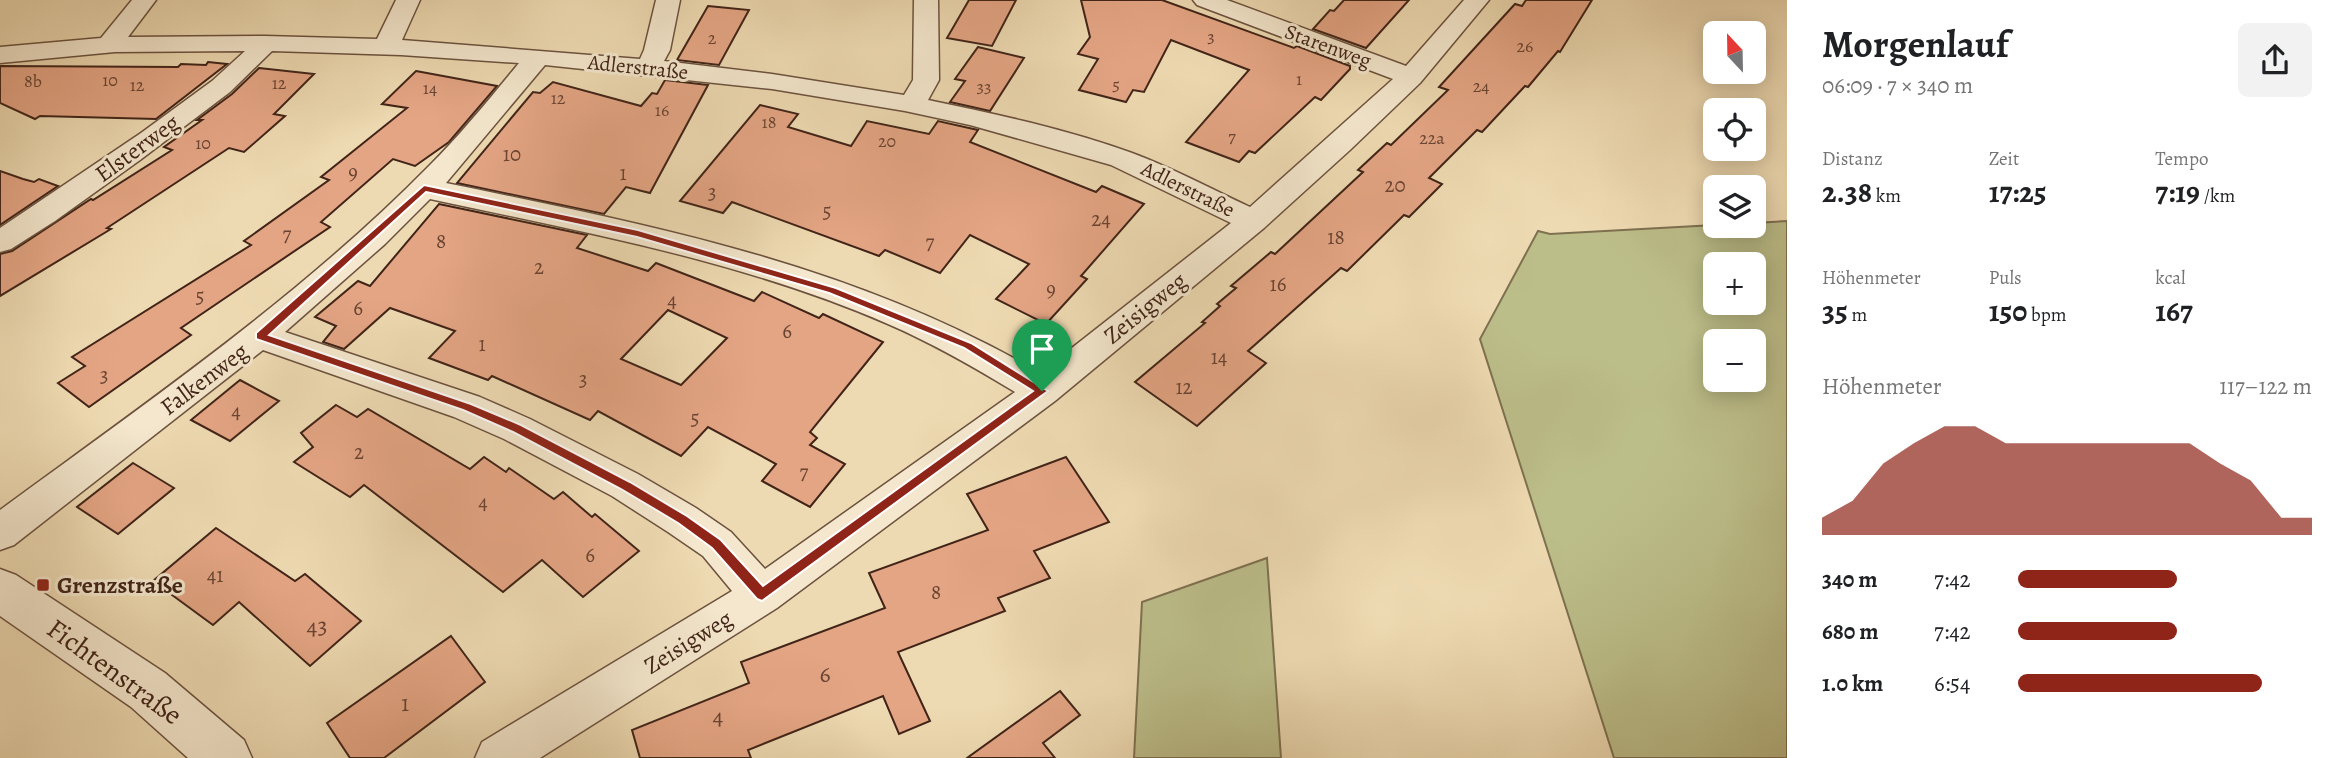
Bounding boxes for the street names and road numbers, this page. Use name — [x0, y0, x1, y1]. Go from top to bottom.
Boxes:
street label: Starenweg — [1281, 17, 1376, 75]
street label: Adlerstraße — [586, 48, 690, 86]
street label: Elsterweg — [88, 107, 186, 189]
street label: Adlerstraße — [1136, 154, 1239, 224]
street label: Zeisigweg — [1097, 265, 1193, 351]
street label: Falkenweg — [154, 335, 254, 423]
street label: Zeisigweg — [638, 602, 738, 682]
street label: Fichtenstraße — [39, 610, 190, 734]

